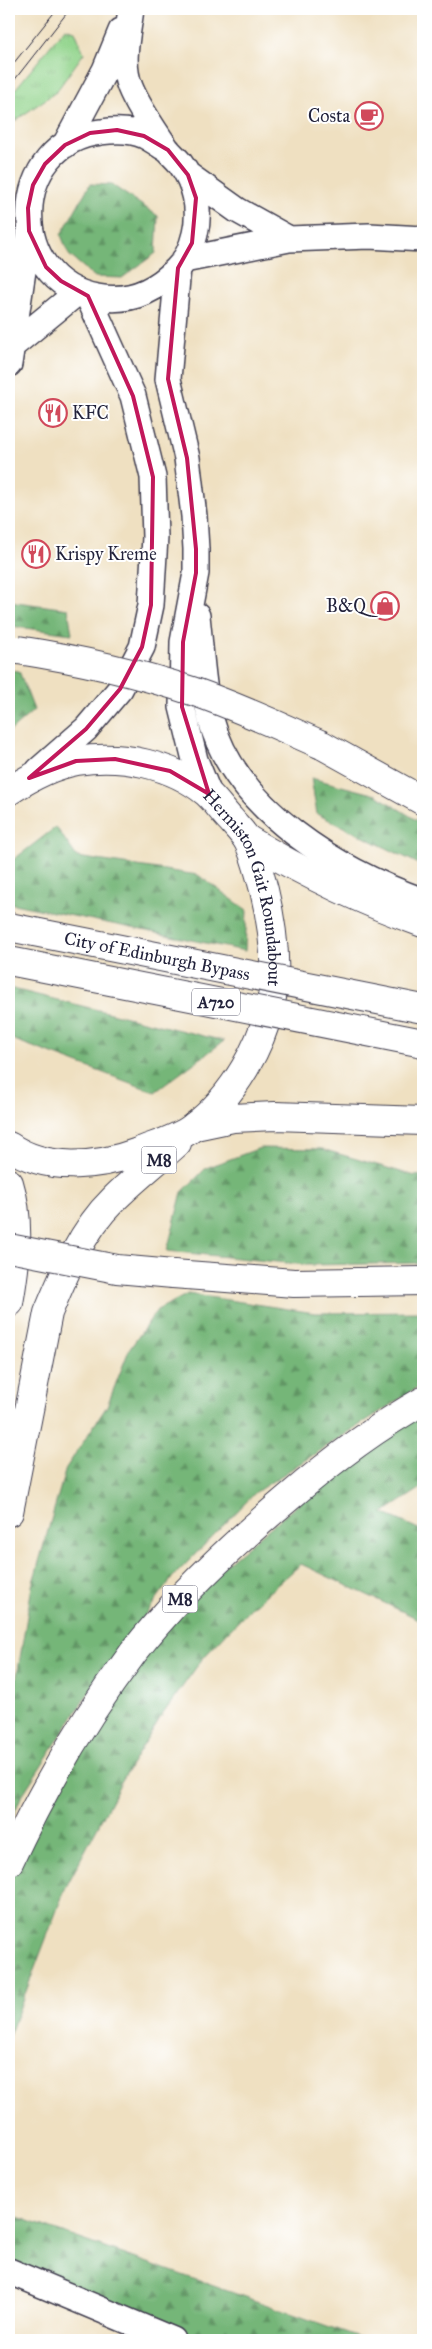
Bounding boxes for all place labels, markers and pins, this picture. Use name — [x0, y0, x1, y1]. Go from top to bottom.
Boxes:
cafe icon: Costa — [354, 101, 384, 131]
place label: Costa — [308, 105, 350, 127]
restaurant icon: KFC — [38, 398, 68, 428]
place label: KFC — [72, 402, 109, 424]
restaurant icon: Krispy Kreme — [21, 539, 51, 569]
place label: Krispy Kreme — [55, 543, 157, 565]
shop icon: B&Q — [370, 591, 400, 621]
place label: B&Q — [326, 595, 378, 617]

